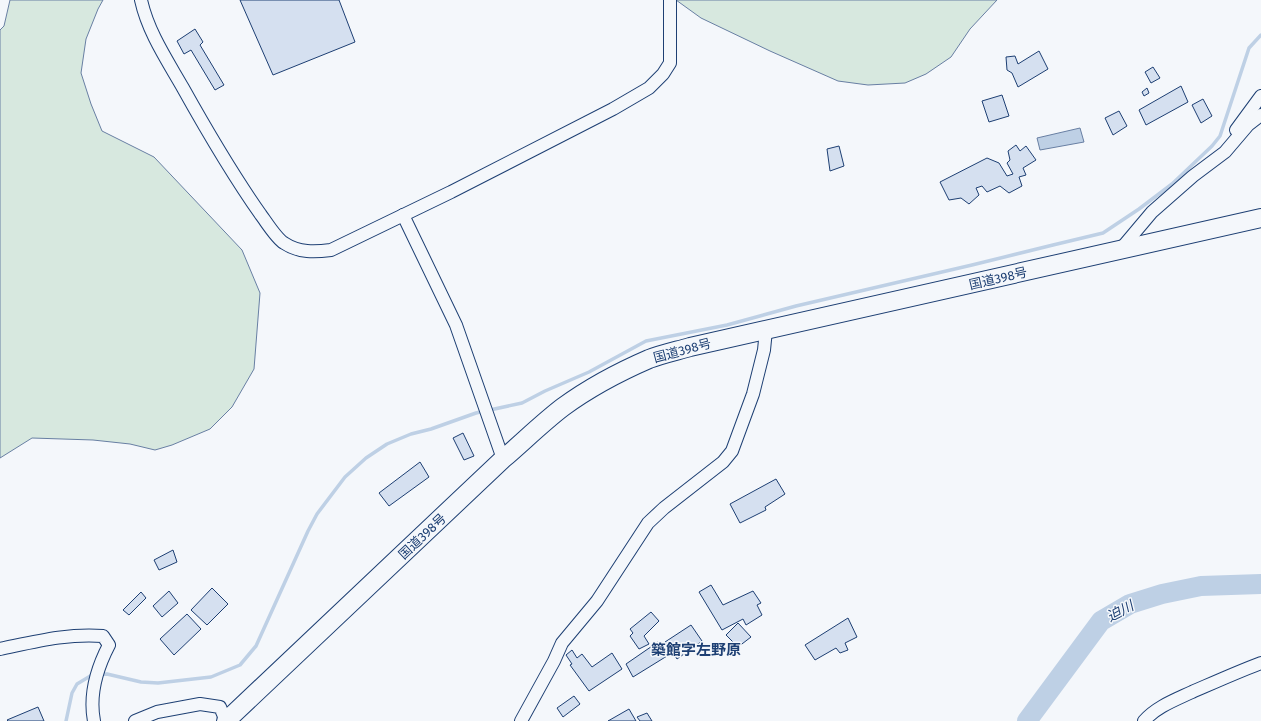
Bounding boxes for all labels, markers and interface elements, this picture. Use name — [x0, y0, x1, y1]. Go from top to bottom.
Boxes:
street label: 国道398号 — [968, 265, 1029, 292]
street label: 国道398号 — [652, 336, 713, 365]
street label: 国道398号 — [396, 511, 449, 562]
water label: 迫川 — [1104, 596, 1138, 626]
district label: 築館字左野原 — [651, 641, 741, 659]

